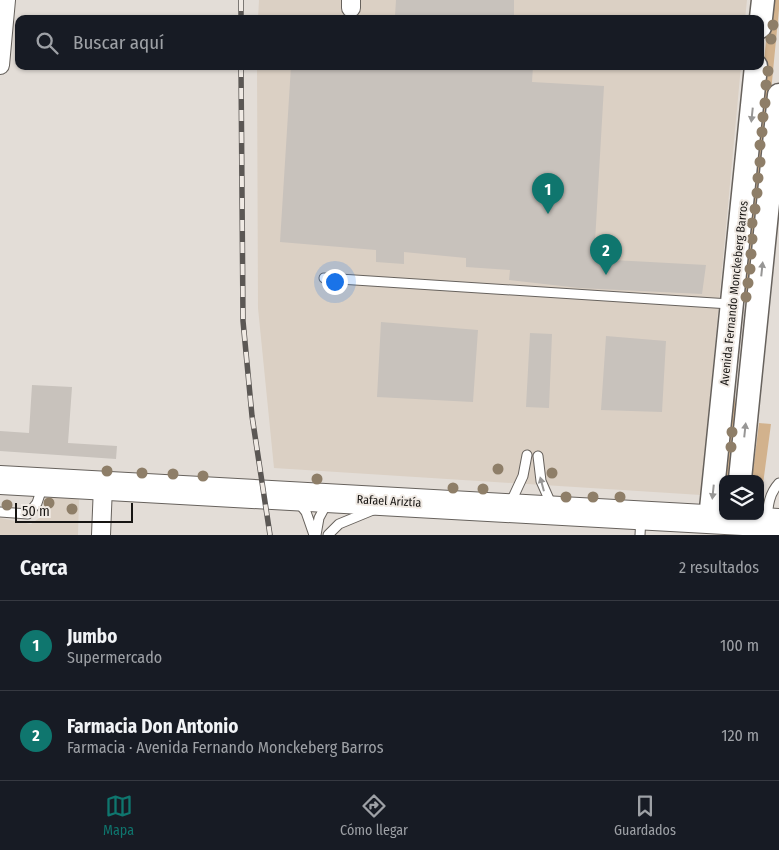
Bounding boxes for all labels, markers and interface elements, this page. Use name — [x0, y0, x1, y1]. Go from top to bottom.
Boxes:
search box — [15, 15, 764, 70]
icon: search — [33, 29, 61, 57]
text: Buscar aquí — [73, 31, 164, 54]
one-way arrow — [748, 107, 756, 123]
pin: 1 — [532, 173, 564, 214]
street label: Avenida Fernando Monckeberg Barros — [717, 200, 751, 386]
pin: 2 — [590, 234, 622, 275]
one-way arrow — [758, 260, 766, 276]
your location — [322, 269, 348, 295]
one-way arrow — [741, 422, 749, 438]
map controls — [719, 475, 764, 520]
button: layers — [719, 475, 764, 520]
one-way arrow — [538, 477, 546, 492]
one-way arrow — [709, 484, 717, 500]
street label: Rafael Ariztía — [356, 492, 422, 510]
scale bar — [15, 500, 132, 523]
text: 50 m — [22, 503, 50, 520]
text: Cerca — [20, 555, 68, 581]
text: 2 resultados — [679, 558, 759, 577]
text: Jumbo — [67, 625, 117, 648]
text: 1 — [33, 636, 39, 655]
text: 100 m — [720, 636, 759, 655]
text: Supermercado — [67, 648, 162, 667]
text: Farmacia Don Antonio — [67, 715, 238, 738]
text: 2 — [32, 726, 40, 745]
text: 120 m — [721, 726, 759, 745]
text: Farmacia · Avenida Fernando Monckeberg Barros — [67, 738, 384, 757]
tab: Mapa — [103, 792, 134, 839]
tab: Cómo llegar — [340, 792, 408, 839]
tab: Guardados — [614, 792, 676, 839]

